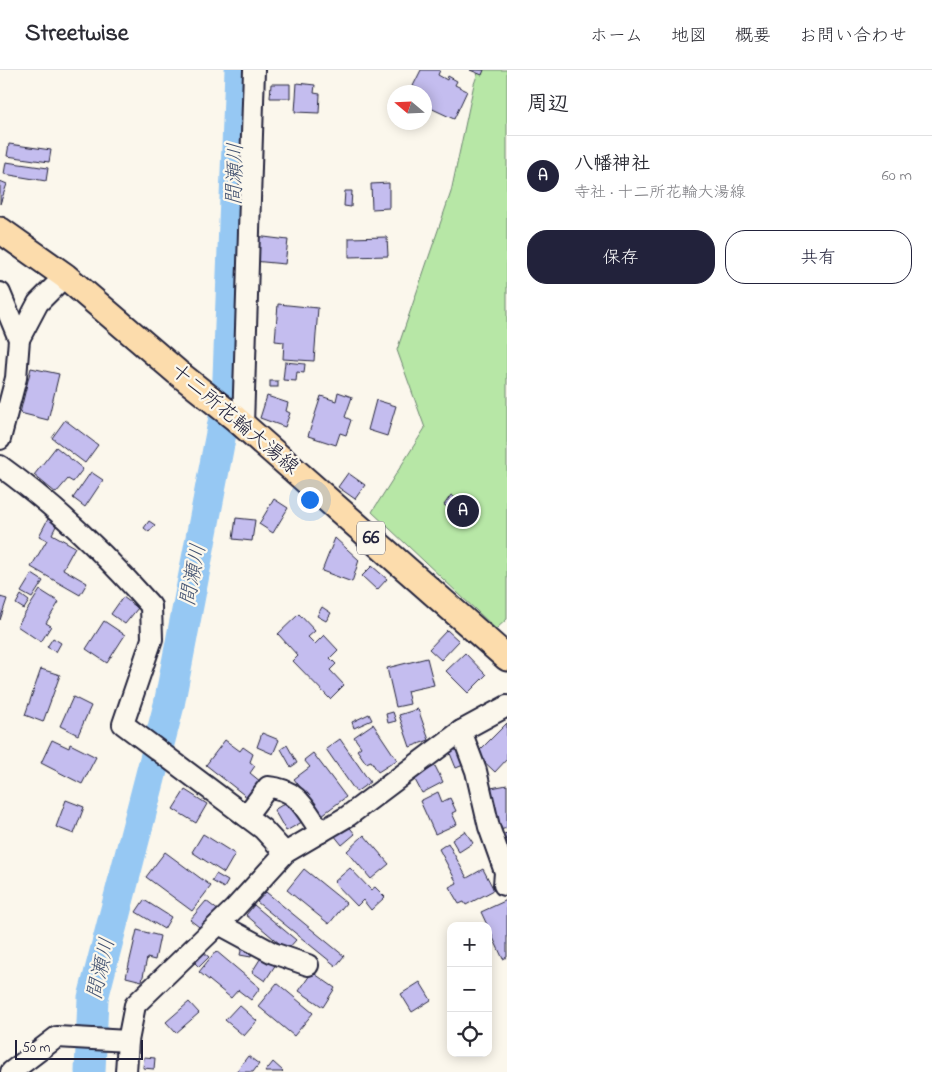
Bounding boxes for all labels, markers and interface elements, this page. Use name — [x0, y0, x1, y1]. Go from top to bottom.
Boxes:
text: Streetwise — [25, 17, 129, 52]
text: ホーム — [590, 24, 643, 50]
text: 地図 — [671, 24, 707, 50]
text: 概要 — [735, 24, 771, 50]
text: お問い合わせ — [799, 24, 907, 50]
north arrow — [387, 85, 432, 130]
text: 周辺 — [527, 90, 569, 120]
water label: 間瀬川 — [220, 142, 252, 206]
text: 八幡神社 — [574, 151, 650, 178]
text: A — [538, 164, 548, 188]
text: 60 m — [882, 164, 912, 188]
text: 寺社 · 十二所花輪大湯線 — [574, 181, 745, 205]
button: 保存 — [527, 230, 715, 284]
button: 共有 — [725, 230, 912, 284]
street label: 十二所花輪大湯線 — [163, 357, 305, 483]
your location — [297, 487, 323, 513]
pin: A — [447, 492, 479, 530]
road number: 66 — [357, 522, 385, 554]
water label: 間瀬川 — [173, 541, 215, 609]
map controls — [447, 922, 492, 1057]
button: + — [447, 922, 492, 967]
water label: 間瀬川 — [80, 935, 124, 1003]
button: − — [447, 967, 492, 1012]
button: locate — [447, 1012, 492, 1057]
scale bar — [15, 1037, 142, 1060]
text: 50 m — [22, 1038, 50, 1059]

